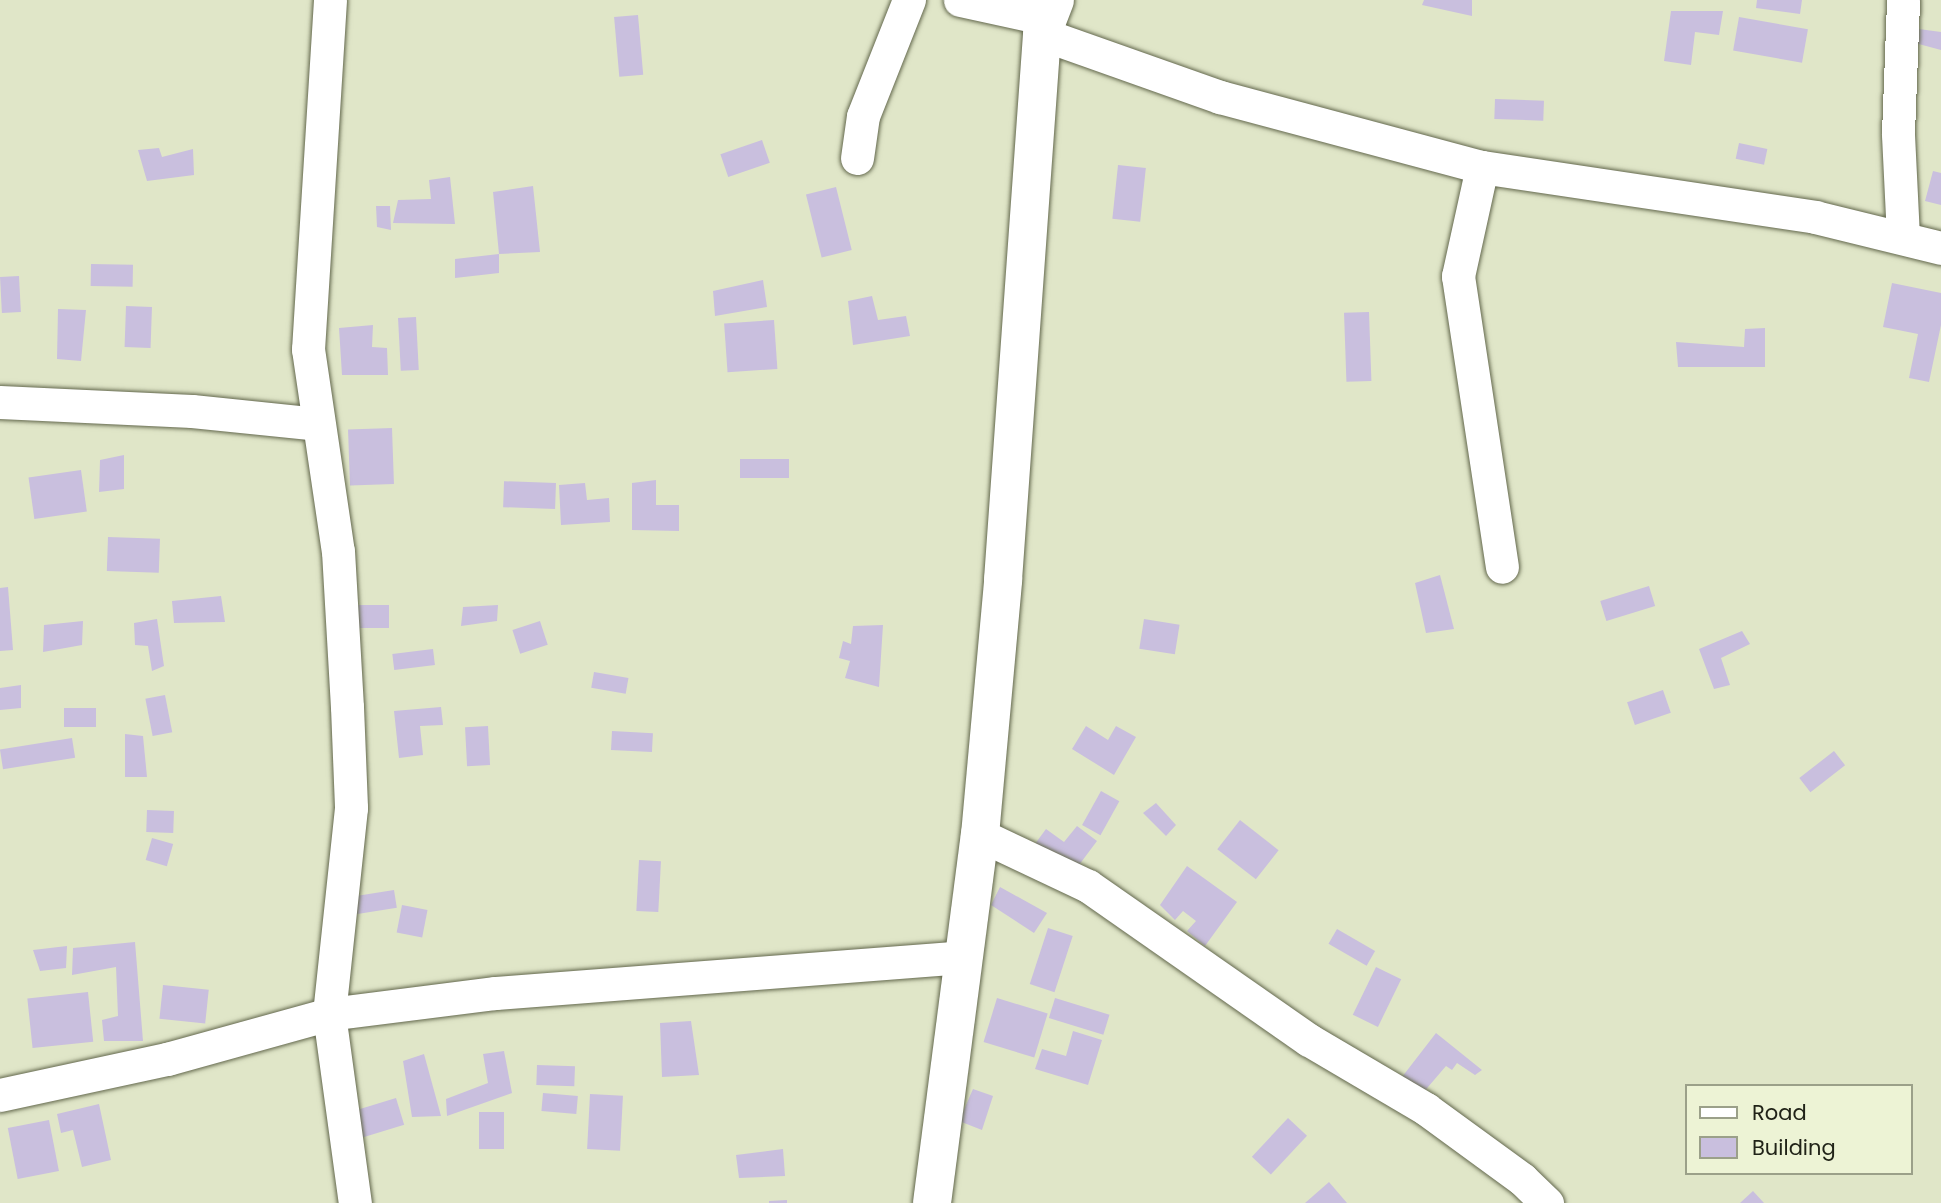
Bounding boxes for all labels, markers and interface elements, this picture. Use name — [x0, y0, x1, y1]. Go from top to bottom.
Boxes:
legend — [1686, 1084, 1913, 1175]
text: Road — [1752, 1098, 1807, 1127]
text: Building — [1752, 1133, 1836, 1162]

